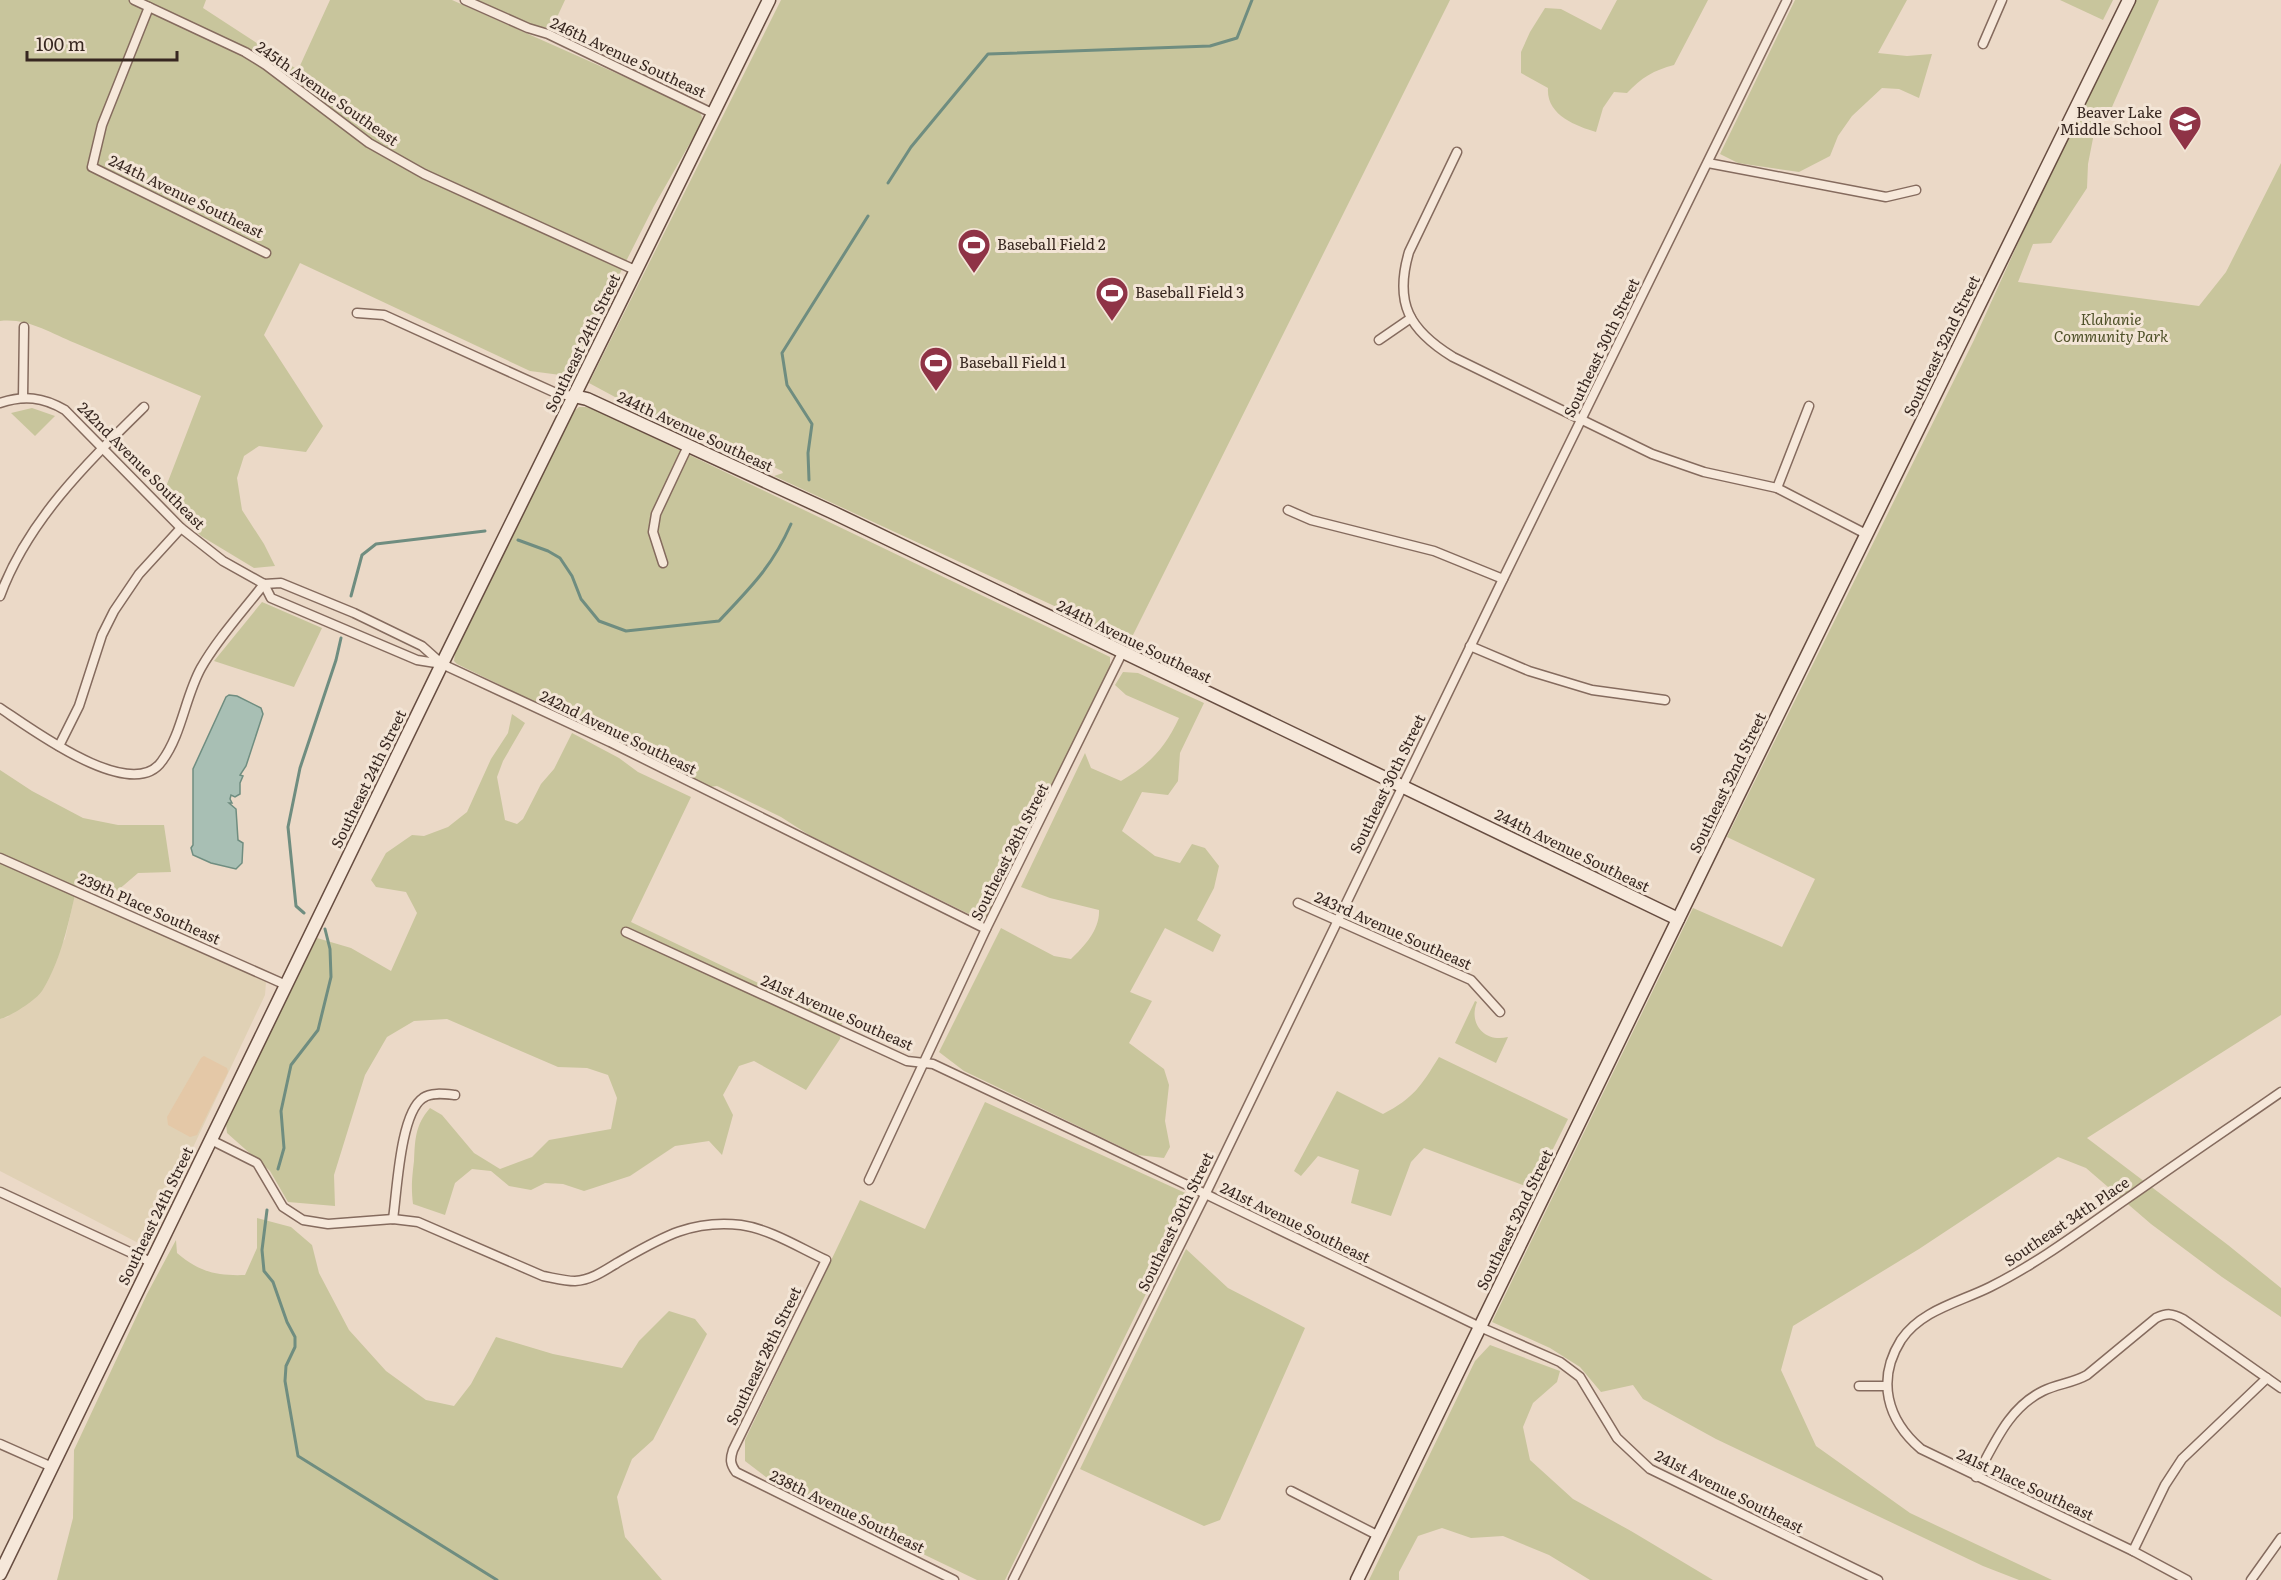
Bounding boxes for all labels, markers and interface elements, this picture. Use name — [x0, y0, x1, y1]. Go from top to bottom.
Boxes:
street label: 246th Avenue Southeast — [547, 10, 710, 103]
scale bar — [27, 24, 177, 62]
text: 100 m — [36, 30, 85, 57]
street label: 245th Avenue Southeast — [252, 35, 404, 151]
place label: Beaver Lake Middle School — [2060, 100, 2162, 140]
school or university icon: Beaver Lake Middle School — [2167, 104, 2203, 151]
street label: 244th Avenue Southeast — [105, 148, 268, 243]
sports icon: Baseball Field 2 — [956, 227, 992, 274]
place label: Baseball Field 2 — [997, 232, 1106, 255]
street label: Southeast 24th Street — [538, 269, 625, 416]
street label: Southeast 32nd Street — [1896, 271, 1985, 420]
street label: Southeast 30th Street — [1557, 274, 1644, 421]
sports icon: Baseball Field 3 — [1094, 275, 1130, 322]
place label: Baseball Field 3 — [1135, 280, 1244, 303]
park label: Klahanie Community Park — [2054, 307, 2169, 347]
sports icon: Baseball Field 1 — [918, 345, 954, 392]
place label: Baseball Field 1 — [959, 350, 1066, 373]
street label: 244th Avenue Southeast — [614, 384, 777, 477]
street label: 242nd Avenue Southeast — [73, 396, 211, 534]
street label: 244th Avenue Southeast — [1053, 593, 1216, 688]
street label: 242nd Avenue Southeast — [536, 684, 701, 780]
street label: Southeast 24th Street — [324, 705, 411, 852]
street label: Southeast 32nd Street — [1682, 708, 1771, 857]
street label: Southeast 30th Street — [1343, 710, 1430, 857]
street label: Southeast 28th Street — [964, 778, 1053, 924]
street label: 244th Avenue Southeast — [1491, 802, 1654, 897]
street label: 239th Place Southeast — [75, 866, 225, 949]
street label: 243rd Avenue Southeast — [1311, 885, 1476, 975]
street label: 241st Avenue Southeast — [758, 968, 917, 1056]
street label: Southeast 24th Street — [111, 1142, 198, 1289]
street label: Southeast 32nd Street — [1469, 1145, 1558, 1294]
street label: Southeast 30th Street — [1131, 1148, 1218, 1295]
street label: Southeast 34th Place — [1999, 1170, 2134, 1271]
street label: 241st Avenue Southeast — [1217, 1175, 1375, 1268]
street label: Southeast 28th Street — [719, 1282, 806, 1429]
street label: 241st Place Southeast — [1953, 1442, 2098, 1526]
street label: 241st Avenue Southeast — [1651, 1443, 1808, 1538]
street label: 238th Avenue Southeast — [766, 1463, 929, 1558]

